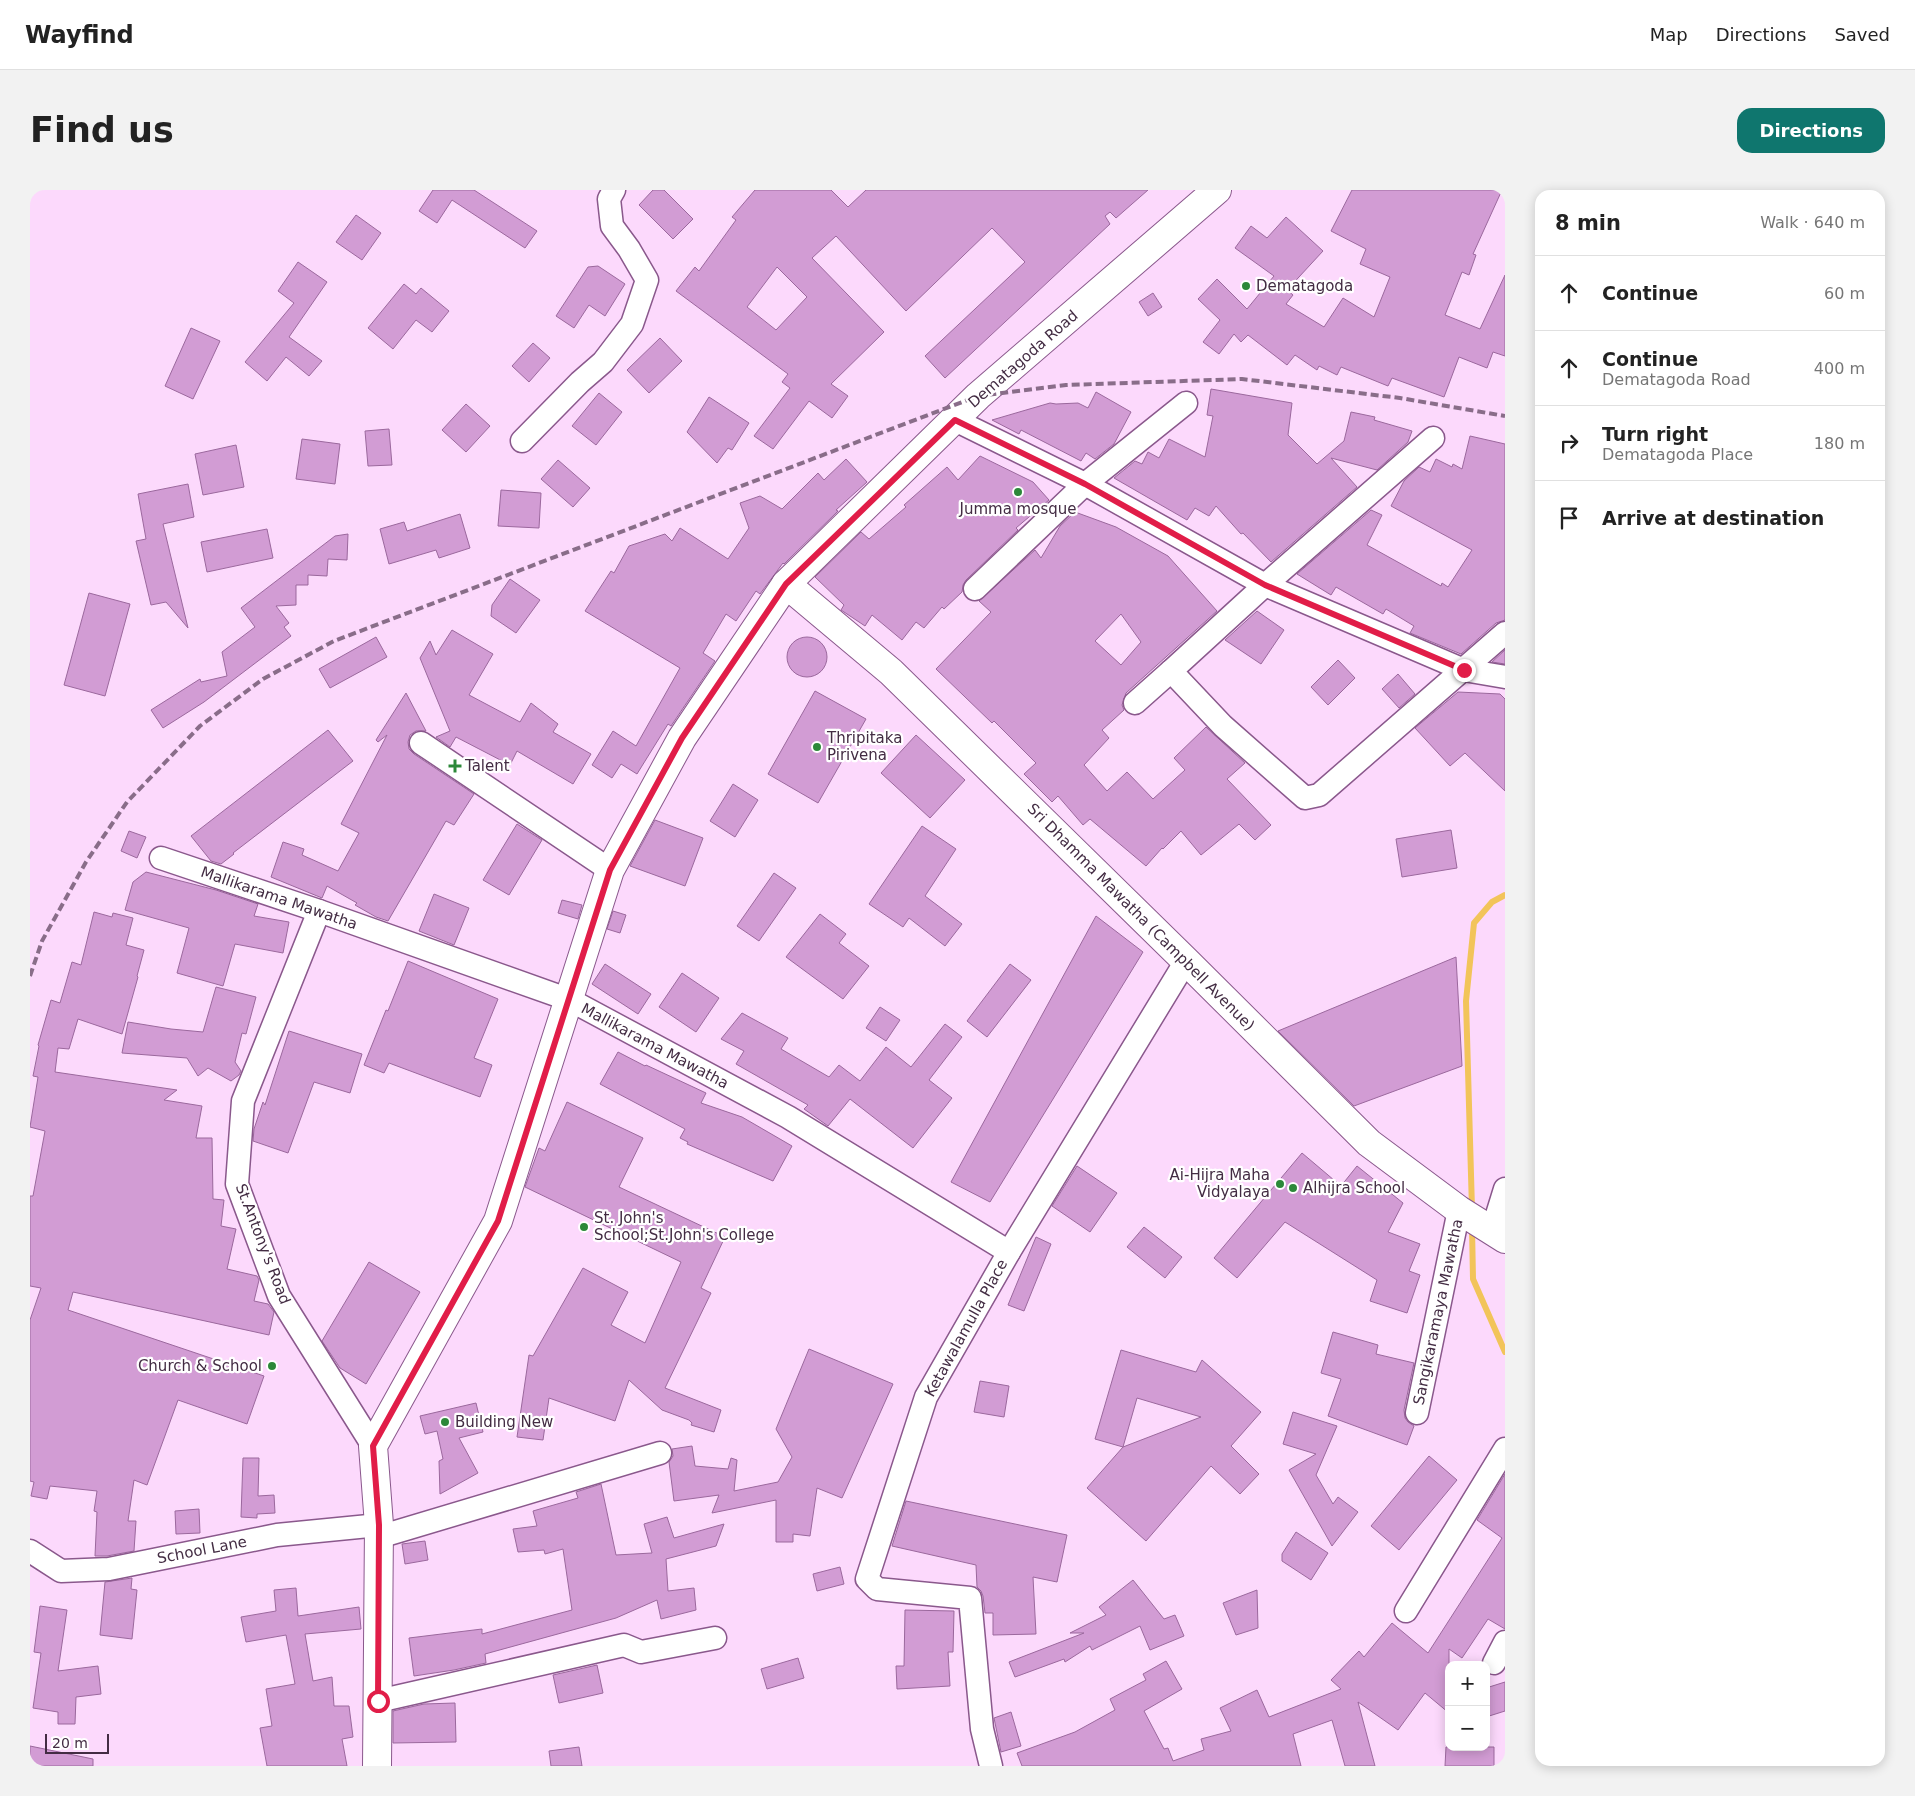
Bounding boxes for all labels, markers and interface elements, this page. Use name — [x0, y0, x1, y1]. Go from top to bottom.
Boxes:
text: Wayfind — [25, 21, 134, 49]
text: Map — [1650, 24, 1688, 45]
text: Directions — [1716, 24, 1806, 45]
text: Saved — [1834, 24, 1890, 45]
button: Directions — [1737, 108, 1885, 153]
text: Find us — [30, 110, 174, 150]
text: 8 min — [1555, 211, 1621, 235]
text: Walk · 640 m — [1760, 213, 1865, 232]
place label: Dematagoda — [1256, 277, 1353, 295]
icon: ahead — [1555, 279, 1583, 307]
marker: Dematagoda — [1240, 280, 1252, 292]
text: Continue — [1602, 282, 1698, 304]
text: 60 m — [1824, 284, 1865, 303]
street label: Dematagoda Road — [964, 306, 1082, 412]
text: Continue — [1602, 348, 1698, 370]
icon: ahead — [1555, 354, 1583, 382]
text: 400 m — [1814, 359, 1865, 378]
text: Dematagoda Road — [1602, 370, 1751, 389]
text: Turn right — [1602, 423, 1708, 445]
icon: right — [1555, 429, 1583, 457]
text: 180 m — [1814, 434, 1865, 453]
text: Dematagoda Place — [1602, 445, 1753, 464]
marker: Jumma mosque — [1012, 486, 1024, 498]
place label: Jumma mosque — [959, 500, 1076, 518]
icon: arrive — [1555, 504, 1583, 532]
text: Arrive at destination — [1602, 507, 1824, 529]
route end — [1453, 659, 1476, 682]
place label: Thripitaka Pirivena — [826, 729, 902, 764]
marker: Thripitaka Pirivena — [811, 741, 823, 753]
place label: Talent — [464, 757, 510, 775]
marker: Talent — [449, 760, 461, 772]
street label: Sri Dhamma Mawatha (Campbell Avenue) — [1024, 800, 1258, 1034]
street label: Mallikarama Mawatha — [198, 863, 360, 933]
street label: Mallikarama Mawatha — [578, 999, 732, 1093]
place label: Ai-Hijra Maha Vidyalaya — [1170, 1166, 1270, 1201]
marker: Ai-Hijra Maha Vidyalaya — [1274, 1178, 1286, 1190]
place label: Alhijra School — [1303, 1179, 1405, 1197]
street label: St.Antony's Road — [232, 1181, 294, 1307]
marker: Alhijra School — [1287, 1182, 1299, 1194]
place label: St. John's School;St.John's College — [594, 1209, 774, 1244]
street label: Sangikaramaya Mawatha — [1409, 1217, 1467, 1407]
marker: St. John's School;St.John's College — [578, 1221, 590, 1233]
street label: Ketawalamulla Place — [921, 1256, 1011, 1400]
place label: Church & School — [138, 1357, 262, 1375]
marker: Church & School — [266, 1360, 278, 1372]
place label: Building New — [455, 1413, 553, 1431]
marker: Building New — [439, 1416, 451, 1428]
street label: School Lane — [156, 1532, 248, 1568]
map controls — [1445, 1661, 1490, 1751]
button: + — [1445, 1661, 1490, 1706]
route start — [367, 1690, 390, 1713]
button: − — [1445, 1706, 1490, 1751]
scale bar — [45, 1731, 109, 1754]
text: 20 m — [52, 1735, 88, 1751]

